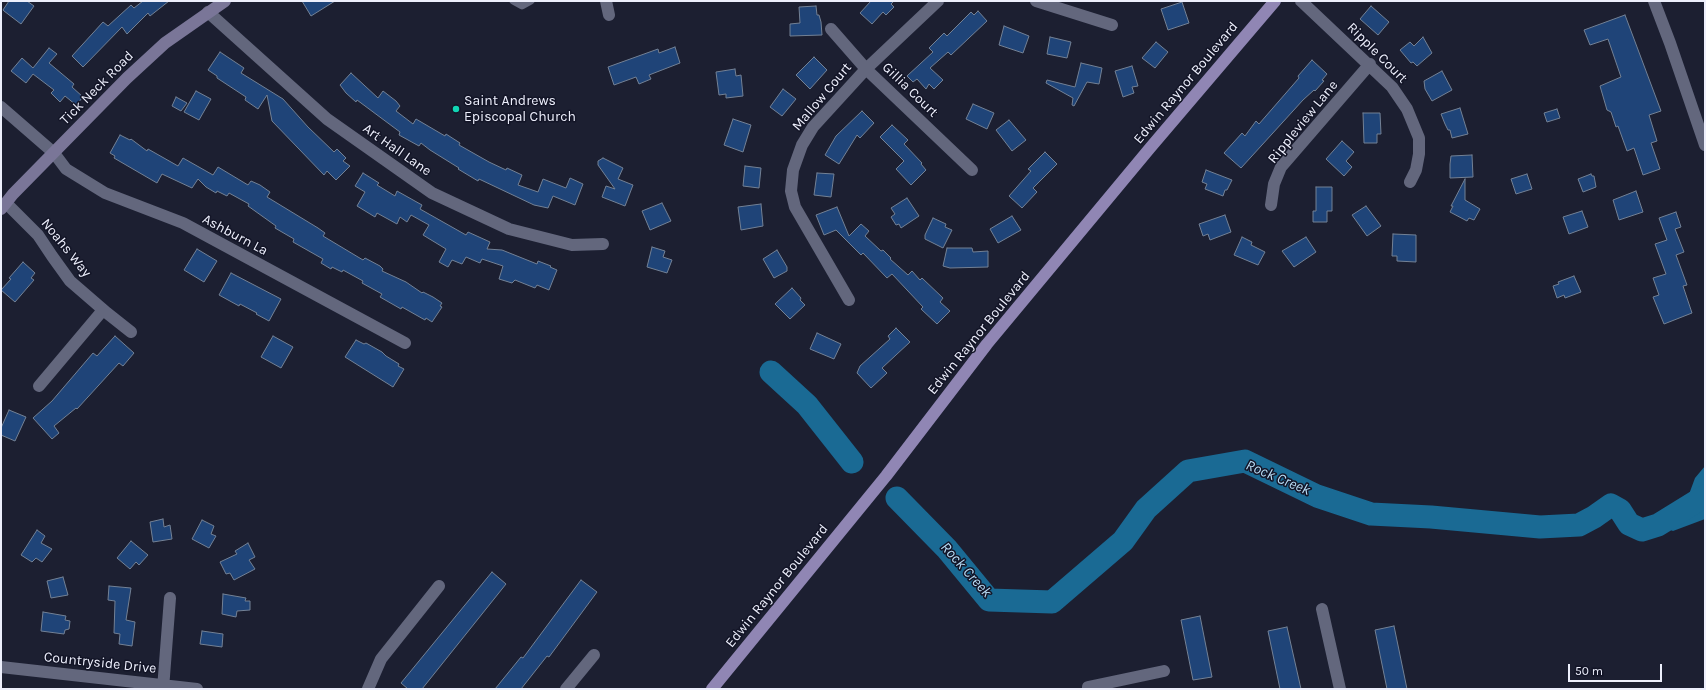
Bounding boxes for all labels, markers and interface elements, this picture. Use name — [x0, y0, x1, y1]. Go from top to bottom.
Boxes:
street label: Edwin Raynor Boulevard — [1130, 19, 1242, 147]
street label: Ripple Court — [1343, 19, 1411, 87]
street label: Tick Neck Road — [57, 48, 137, 128]
street label: Gillia Court — [879, 59, 941, 121]
street label: Mallow Court — [789, 60, 855, 134]
street label: Rippleview Lane — [1264, 77, 1342, 167]
place label: Saint Andrews Episcopal Church — [464, 93, 576, 126]
marker: Saint Andrews Episcopal Church — [451, 104, 461, 114]
street label: Art Hall Lane — [359, 120, 435, 180]
street label: Ashburn La — [199, 211, 271, 259]
street label: Noahs Way — [37, 215, 95, 281]
street label: Edwin Raynor Boulevard — [924, 268, 1034, 398]
water label: Rock Creek — [1243, 456, 1313, 500]
street label: Edwin Raynor Boulevard — [722, 521, 832, 651]
water label: Rock Creek — [936, 539, 996, 601]
street label: Countryside Drive — [43, 649, 157, 677]
scale bar — [1570, 656, 1664, 682]
text: 50 m — [1575, 664, 1603, 678]

